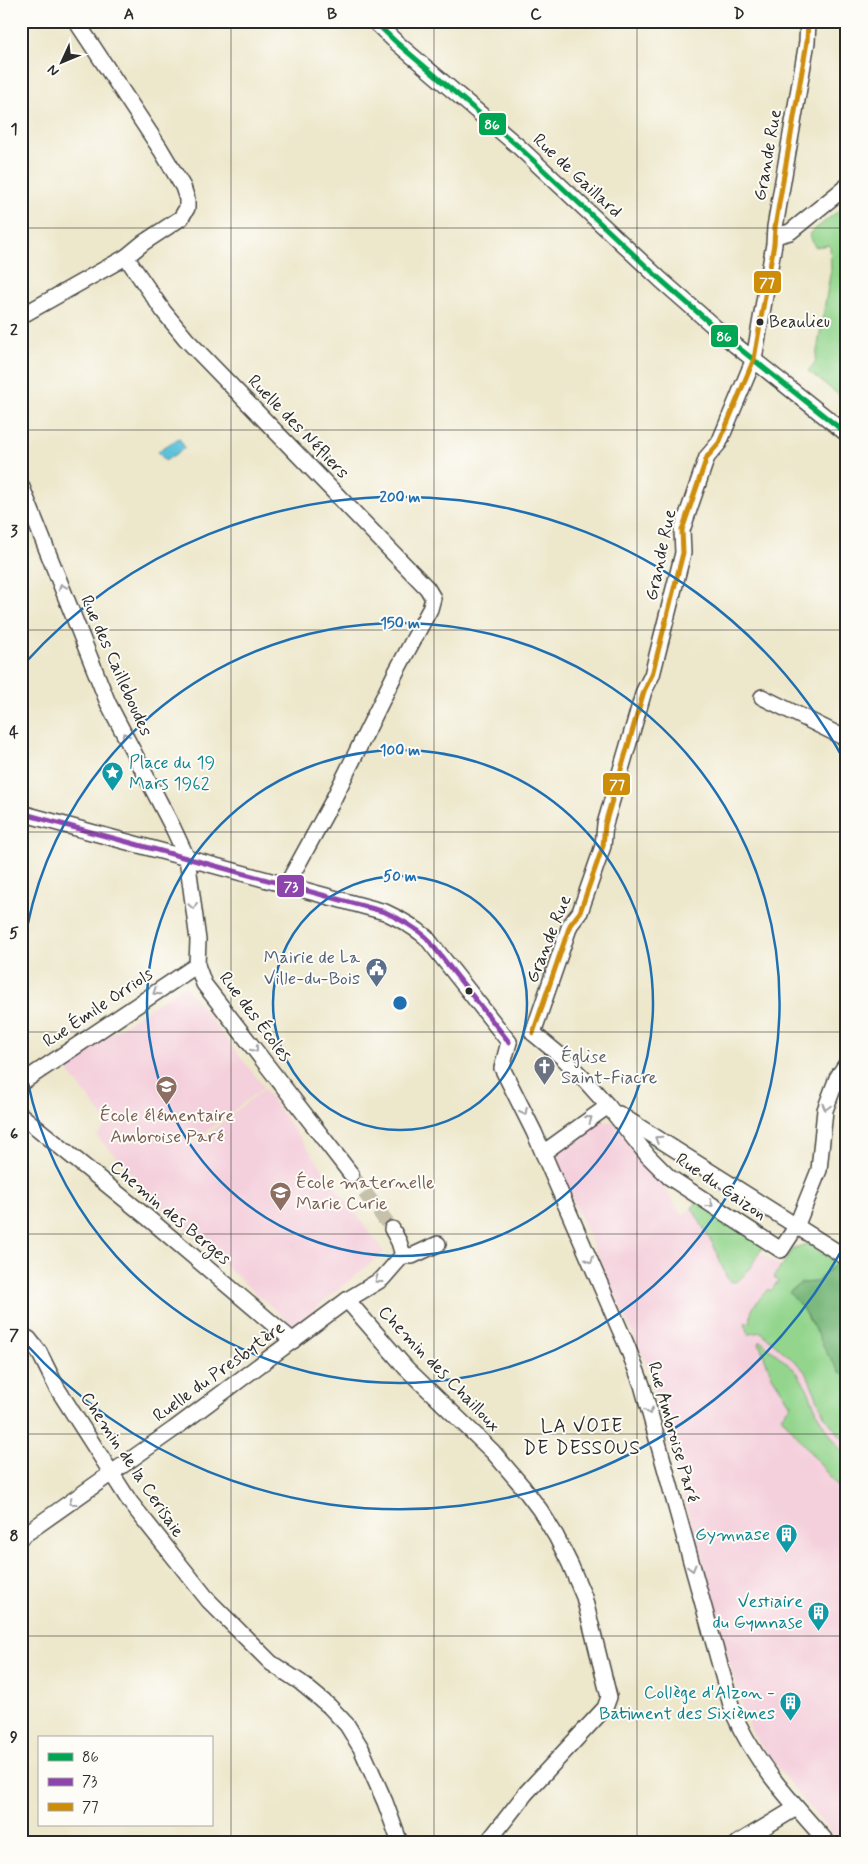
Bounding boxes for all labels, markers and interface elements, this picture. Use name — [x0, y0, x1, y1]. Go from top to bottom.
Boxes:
text: A — [124, 4, 134, 25]
text: B — [327, 4, 337, 25]
text: C — [530, 4, 542, 25]
text: D — [733, 4, 745, 25]
north arrow — [38, 38, 88, 88]
text: N — [44, 61, 63, 80]
street label: Grande Rue — [748, 107, 788, 203]
line badge: 86 — [478, 112, 507, 136]
text: 86 — [484, 116, 500, 134]
text: 1 — [10, 119, 18, 140]
street label: Rue de Gaillard — [527, 128, 627, 224]
line badge: 77 — [753, 270, 782, 294]
text: 77 — [759, 274, 775, 292]
place label: Beaulieu — [769, 311, 830, 333]
marker: Beaulieu — [755, 317, 765, 327]
text: 2 — [10, 320, 18, 341]
line badge: 86 — [710, 324, 739, 348]
text: 86 — [716, 328, 732, 346]
street label: Ruelle des Néfliers — [242, 370, 354, 484]
text: 200 m — [380, 488, 421, 508]
street label: Grande Rue — [640, 507, 682, 603]
text: 3 — [10, 521, 18, 542]
one-way arrow — [57, 583, 68, 592]
street label: Rue des Cailleboudes — [74, 592, 158, 740]
text: 150 m — [380, 614, 420, 634]
text: 4 — [9, 722, 19, 743]
one-way arrow — [121, 733, 131, 742]
text: 100 m — [380, 741, 420, 761]
place label: Place du 19 Mars 1962 — [129, 751, 215, 796]
place icon: Place du 19 Mars 1962 — [101, 761, 125, 792]
line badge: 77 — [602, 772, 631, 796]
text: 77 — [609, 776, 625, 794]
text: 50 m — [383, 867, 417, 887]
line badge: 73 — [276, 874, 305, 898]
text: 73 — [284, 878, 298, 896]
street label: Grande Rue — [520, 891, 578, 987]
one-way arrow — [187, 902, 197, 910]
text: 5 — [9, 923, 19, 944]
place label: Mairie de La Ville-du-Bois — [264, 946, 360, 991]
public building icon: Mairie de La Ville-du-Bois — [364, 956, 388, 987]
street label: Rue Émile Orriols — [38, 962, 158, 1054]
street label: Rue des Écoles — [213, 967, 297, 1067]
one-way arrow — [152, 985, 161, 995]
unlabelled marker — [464, 986, 474, 996]
centre of rings — [391, 994, 409, 1012]
one-way arrow — [250, 1044, 259, 1053]
place label: Église Saint-Fiacre — [561, 1045, 657, 1090]
church icon: Église Saint-Fiacre — [533, 1055, 557, 1086]
school or university icon: École élémentaire Ambroise Paré — [155, 1074, 179, 1105]
one-way arrow — [822, 1102, 832, 1110]
place label: École élémentaire Ambroise Paré — [100, 1104, 234, 1149]
one-way arrow — [518, 1107, 528, 1116]
one-way arrow — [583, 1116, 593, 1125]
text: 6 — [10, 1124, 18, 1145]
one-way arrow — [654, 1135, 663, 1145]
street label: Rue du Gaizon — [671, 1148, 771, 1226]
street label: Chemin des Berges — [104, 1155, 236, 1272]
place label: École maternelle Marie Curie — [296, 1171, 435, 1216]
school or university icon: École maternelle Marie Curie — [268, 1181, 292, 1212]
one-way arrow — [704, 1198, 713, 1207]
one-way arrow — [583, 1255, 594, 1264]
one-way arrow — [374, 1274, 384, 1283]
street label: Chemin des Chailloux — [373, 1301, 505, 1437]
street label: Ruelle du Presbytère — [148, 1316, 290, 1428]
text: 7 — [9, 1325, 19, 1346]
street label: Rue Ambroise Paré — [641, 1359, 705, 1505]
street label: Chemin de la Cerisaie — [74, 1388, 190, 1542]
one-way arrow — [644, 1407, 654, 1415]
district label: LA VOIE DE DESSOUS — [523, 1414, 641, 1461]
one-way arrow — [68, 1496, 78, 1505]
place label: Gymnase — [695, 1523, 770, 1547]
building icon: Gymnase — [774, 1523, 798, 1554]
text: 8 — [9, 1526, 19, 1547]
one-way arrow — [686, 1564, 697, 1573]
place label: Vestiaire du Gymnase — [713, 1590, 803, 1635]
building icon: Vestiaire du Gymnase — [807, 1600, 831, 1631]
place label: Collège d'Alzon - Batiment des Sixièmes — [599, 1681, 775, 1726]
building icon: Collège d'Alzon - Batiment des Sixièmes — [779, 1691, 803, 1722]
text: 9 — [10, 1727, 18, 1748]
legend — [38, 1736, 212, 1826]
text: 86 — [82, 1748, 99, 1768]
text: 73 — [82, 1772, 97, 1792]
text: 77 — [82, 1798, 99, 1818]

